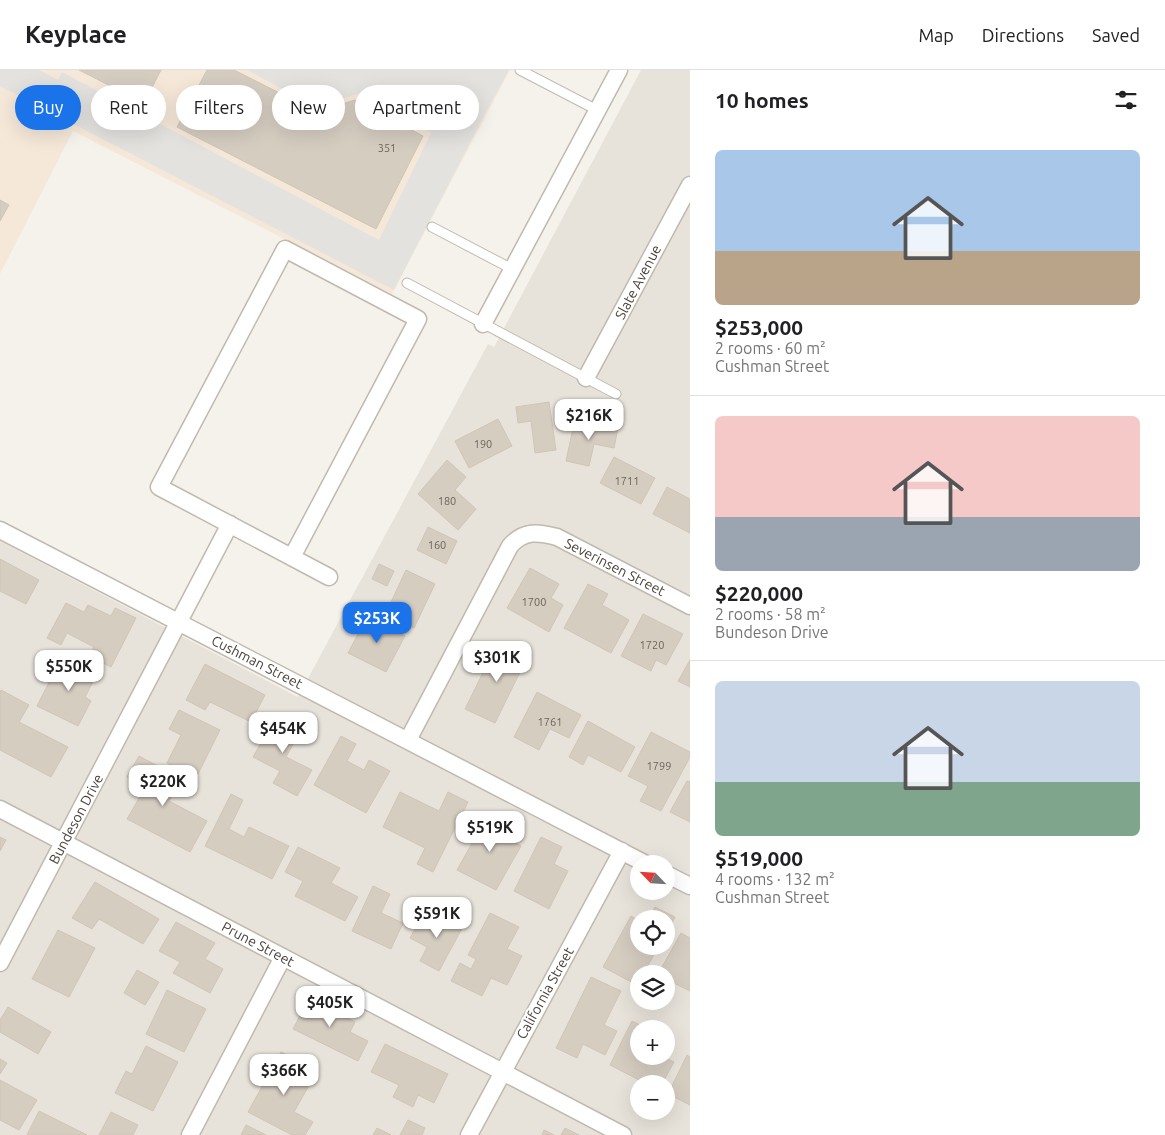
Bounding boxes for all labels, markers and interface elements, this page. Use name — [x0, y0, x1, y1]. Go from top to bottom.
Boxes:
text: Keyplace — [25, 21, 127, 48]
text: Map — [918, 25, 954, 45]
text: Directions — [982, 25, 1064, 45]
text: Saved — [1092, 25, 1140, 45]
chip: Buy — [15, 85, 81, 130]
chip: Rent — [91, 85, 166, 130]
chip: Filters — [176, 85, 262, 130]
chip: New — [272, 85, 345, 130]
chip: Apartment — [355, 85, 479, 130]
icon: filters — [1112, 86, 1140, 114]
text: 10 homes — [715, 88, 809, 112]
house number: 351 — [378, 142, 396, 154]
icon: home — [883, 183, 973, 273]
street label: Slate Avenue — [612, 242, 664, 322]
text: $253,000 — [715, 315, 803, 339]
text: 2 rooms · 60 m² — [715, 339, 826, 357]
text: Cushman Street — [715, 357, 829, 375]
pin: $216K — [554, 398, 624, 441]
text: $216K — [566, 406, 612, 424]
house number: 190 — [474, 438, 492, 450]
icon: home — [883, 448, 973, 538]
house number: 1711 — [615, 475, 639, 487]
house number: 180 — [438, 495, 456, 507]
street label: Severinsen Street — [562, 535, 668, 599]
house number: 160 — [428, 539, 446, 551]
text: $220,000 — [715, 581, 803, 605]
house number: 1700 — [522, 596, 546, 608]
pin: $253K — [342, 602, 412, 644]
text: 2 rooms · 58 m² — [715, 605, 826, 623]
text: $253K — [354, 609, 400, 627]
text: Bundeson Drive — [715, 623, 829, 641]
street label: Cushman Street — [209, 632, 306, 692]
house number: 1720 — [640, 639, 664, 651]
pin: $301K — [462, 640, 532, 683]
text: $301K — [474, 648, 520, 666]
pin: $550K — [34, 650, 104, 692]
text: $550K — [46, 657, 92, 675]
pin: $454K — [248, 712, 318, 754]
icon: home — [883, 713, 973, 803]
house number: 1761 — [538, 716, 562, 728]
text: $454K — [260, 719, 306, 737]
house number: 1799 — [647, 760, 671, 772]
pin: $220K — [128, 764, 198, 807]
street label: Bundeson Drive — [46, 771, 106, 867]
text: $220K — [140, 772, 186, 790]
pin: $519K — [455, 810, 525, 853]
text: $519K — [467, 818, 513, 836]
text: $519,000 — [715, 846, 803, 870]
north arrow — [630, 855, 675, 900]
map controls — [630, 855, 675, 1120]
text: 4 rooms · 132 m² — [715, 870, 835, 888]
text: Cushman Street — [715, 888, 829, 906]
pin: $591K — [402, 896, 472, 939]
text: $591K — [414, 904, 460, 922]
button: locate — [630, 910, 675, 955]
street label: Prune Street — [219, 918, 297, 970]
street label: California Street — [513, 944, 577, 1042]
button: layers — [630, 965, 675, 1010]
pin: $405K — [295, 986, 365, 1028]
text: $405K — [307, 993, 353, 1011]
button: + — [630, 1020, 675, 1065]
pin: $366K — [249, 1054, 319, 1096]
text: $366K — [261, 1061, 307, 1079]
button: − — [630, 1075, 675, 1120]

